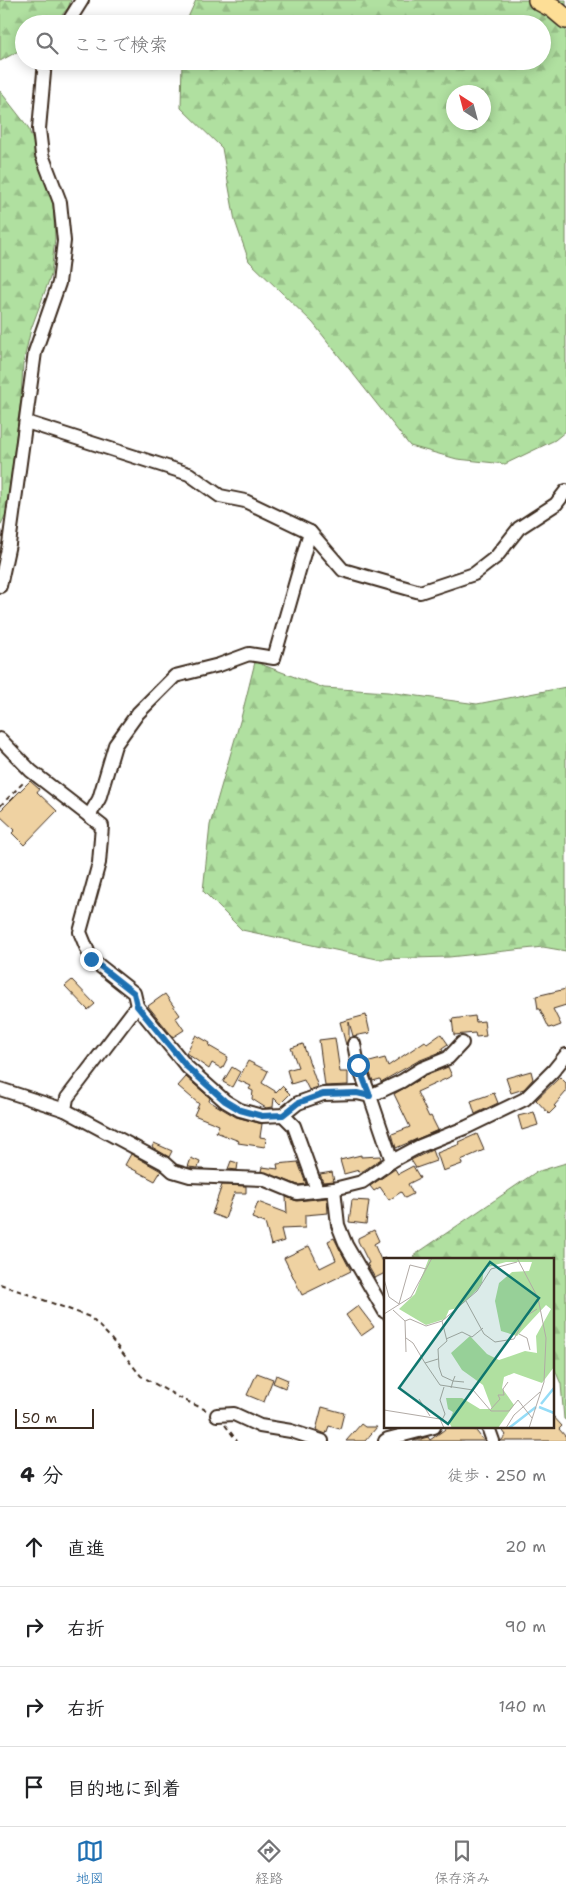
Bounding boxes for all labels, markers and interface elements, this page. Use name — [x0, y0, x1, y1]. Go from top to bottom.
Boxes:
search box — [15, 15, 551, 70]
icon: search — [33, 29, 61, 57]
text: ここで検索 — [73, 32, 168, 57]
north arrow — [446, 85, 491, 130]
route end — [80, 948, 103, 971]
route start — [347, 1054, 370, 1077]
inset map — [384, 1258, 554, 1428]
scale bar — [15, 1406, 94, 1429]
text: 50 m — [22, 1409, 57, 1427]
text: 4 分 — [20, 1461, 63, 1489]
text: 徒歩 · 250 m — [448, 1465, 546, 1486]
icon: ahead — [20, 1533, 48, 1561]
text: 直進 — [67, 1536, 105, 1561]
text: 20 m — [505, 1536, 546, 1557]
icon: right — [20, 1613, 48, 1641]
text: 右折 — [67, 1616, 105, 1641]
text: 90 m — [505, 1616, 546, 1637]
icon: right — [20, 1693, 48, 1721]
text: 右折 — [67, 1696, 105, 1721]
text: 140 m — [499, 1696, 546, 1717]
icon: arrive — [20, 1773, 48, 1801]
text: 目的地に到着 — [67, 1776, 181, 1801]
tab: 地図 — [76, 1837, 104, 1887]
tab: 経路 — [255, 1837, 283, 1887]
tab: 保存済み — [434, 1837, 490, 1887]

